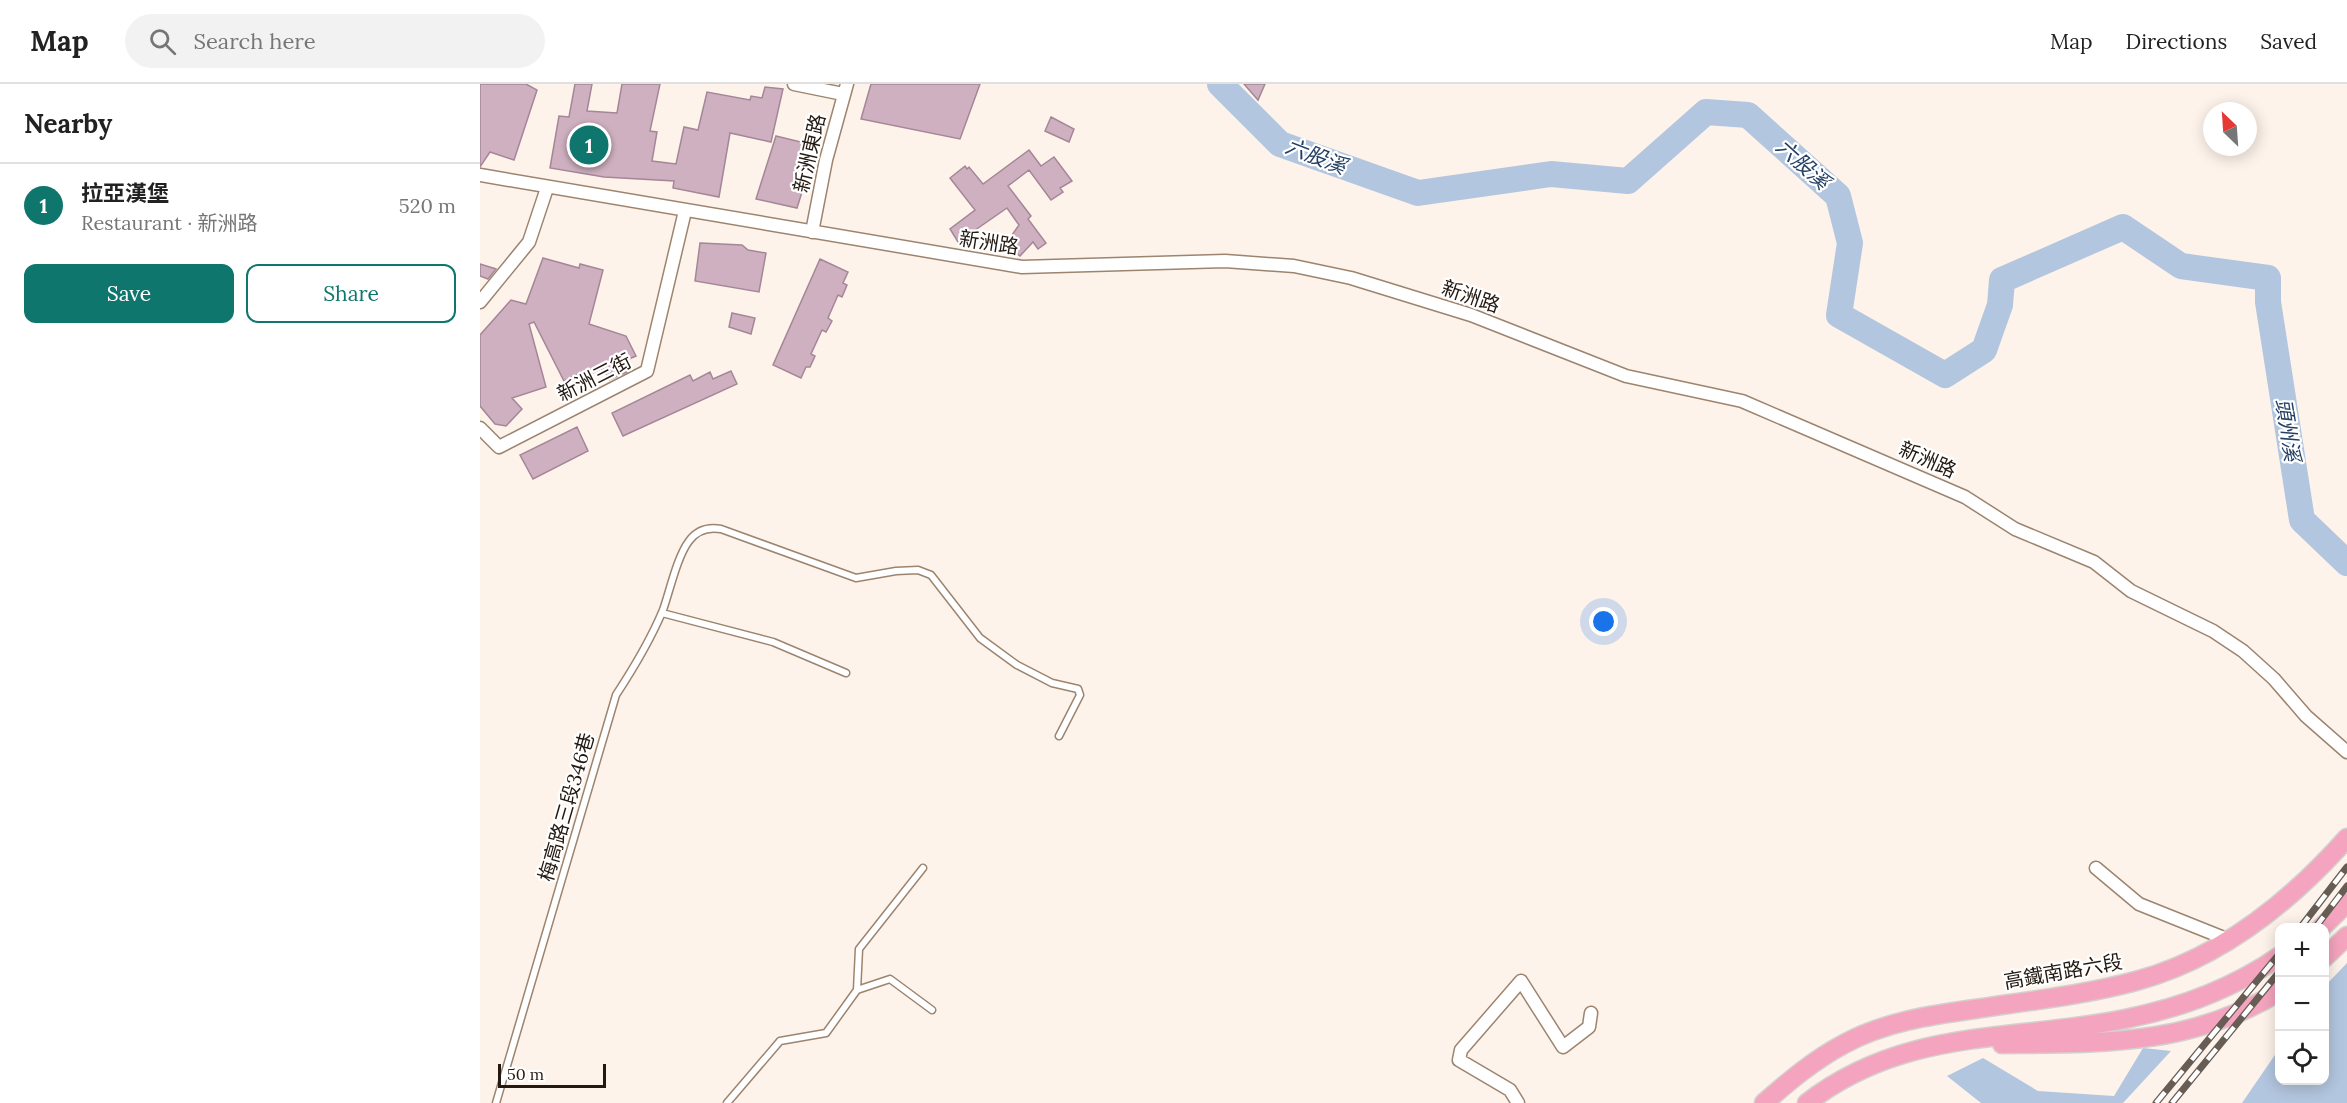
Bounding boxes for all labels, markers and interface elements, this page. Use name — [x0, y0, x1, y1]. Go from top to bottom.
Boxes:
search box — [125, 14, 545, 68]
text: Map — [30, 23, 89, 59]
icon: search — [146, 25, 179, 58]
text: Search here — [194, 27, 316, 55]
text: Map — [2050, 28, 2093, 55]
text: Directions — [2126, 28, 2227, 55]
text: Saved — [2260, 28, 2317, 55]
north arrow — [2203, 102, 2257, 156]
text: Nearby — [24, 107, 112, 140]
street label: 新洲東路 — [788, 111, 830, 195]
pin: 1 — [570, 122, 608, 168]
water label: 六股溪 — [1282, 132, 1353, 181]
water label: 六股溪 — [1771, 133, 1838, 197]
text: 拉亞漢堡 — [81, 179, 169, 207]
text: 1 — [39, 193, 48, 218]
text: 520 m — [399, 193, 456, 218]
text: Restaurant · 新洲路 — [81, 210, 257, 235]
street label: 新洲路 — [957, 225, 1021, 259]
button: Save — [24, 264, 234, 323]
button: Share — [246, 264, 456, 323]
street label: 新洲路 — [1439, 274, 1503, 318]
street label: 新洲三街 — [553, 348, 635, 406]
water label: 頭州溪 — [2270, 397, 2307, 466]
street label: 新洲路 — [1896, 435, 1960, 483]
your location — [1589, 607, 1618, 636]
street label: 梅高路三段346巷 — [533, 730, 599, 884]
map controls — [2275, 923, 2329, 1085]
button: + — [2275, 923, 2329, 977]
street label: 高鐵南路六段 — [2002, 948, 2124, 994]
button: − — [2275, 977, 2329, 1031]
button: locate — [2275, 1031, 2329, 1085]
scale bar — [498, 1061, 606, 1088]
text: 50 m — [507, 1064, 544, 1084]

